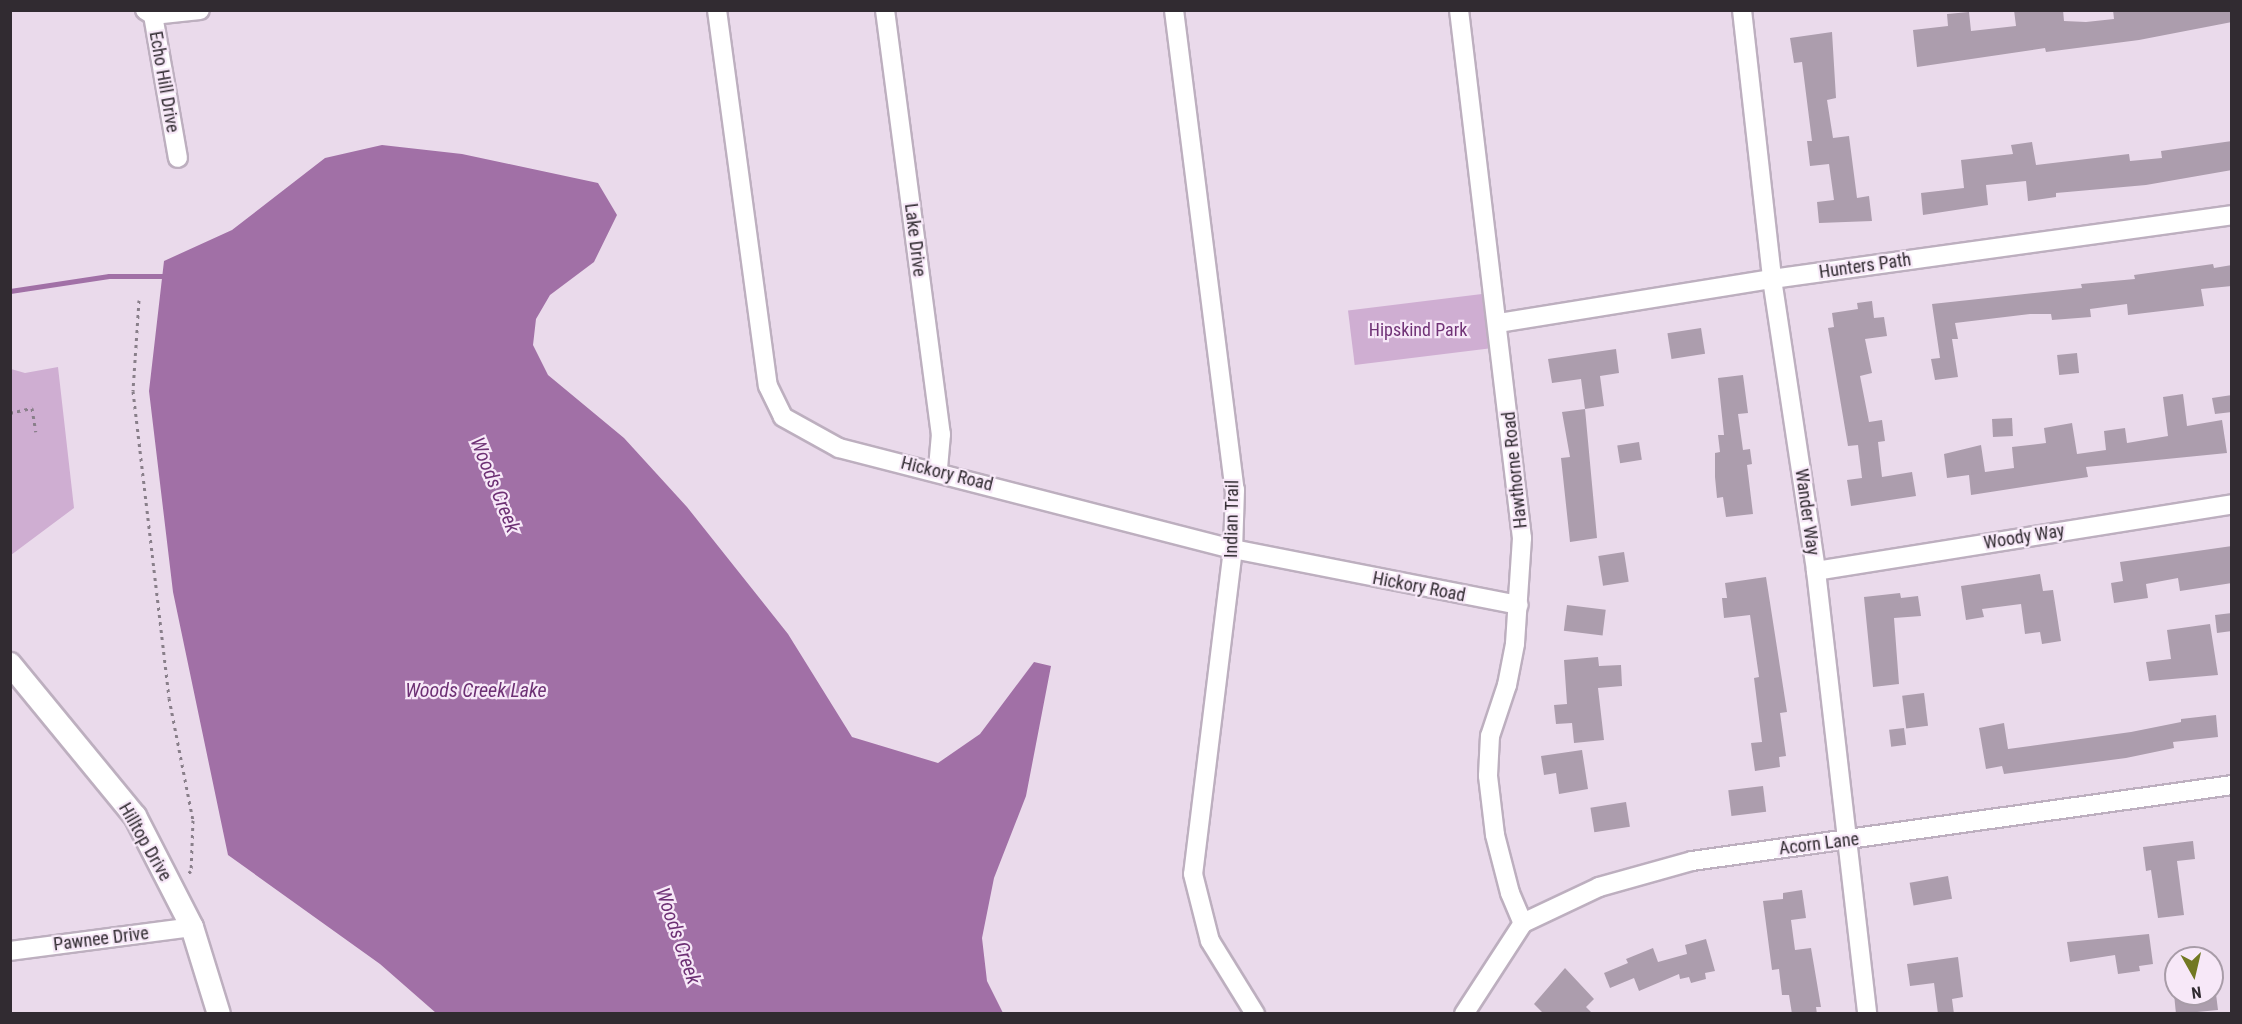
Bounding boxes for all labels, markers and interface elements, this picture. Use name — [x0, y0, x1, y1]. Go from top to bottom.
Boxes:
street label: Echo Hill Drive — [144, 30, 184, 134]
street label: Lake Drive — [900, 202, 930, 278]
street label: Hunters Path — [1818, 249, 1912, 283]
park label: Hipskind Park — [1369, 319, 1467, 341]
street label: Hawthorne Road — [1498, 410, 1532, 530]
water label: Woods Creek — [465, 434, 525, 536]
street label: Hickory Road — [899, 452, 995, 496]
street label: Wander Way — [1790, 467, 1824, 557]
street label: Indian Trail — [1221, 480, 1243, 558]
street label: Woody Way — [1982, 520, 2066, 554]
street label: Hickory Road — [1371, 567, 1467, 607]
water label: Woods Creek Lake — [405, 678, 547, 702]
street label: Hilltop Drive — [114, 799, 176, 885]
street label: Acorn Lane — [1778, 828, 1860, 860]
water label: Woods Creek — [650, 885, 706, 987]
street label: Pawnee Drive — [52, 922, 150, 956]
north arrow — [2164, 946, 2224, 1006]
text: N — [2190, 982, 2202, 1002]

